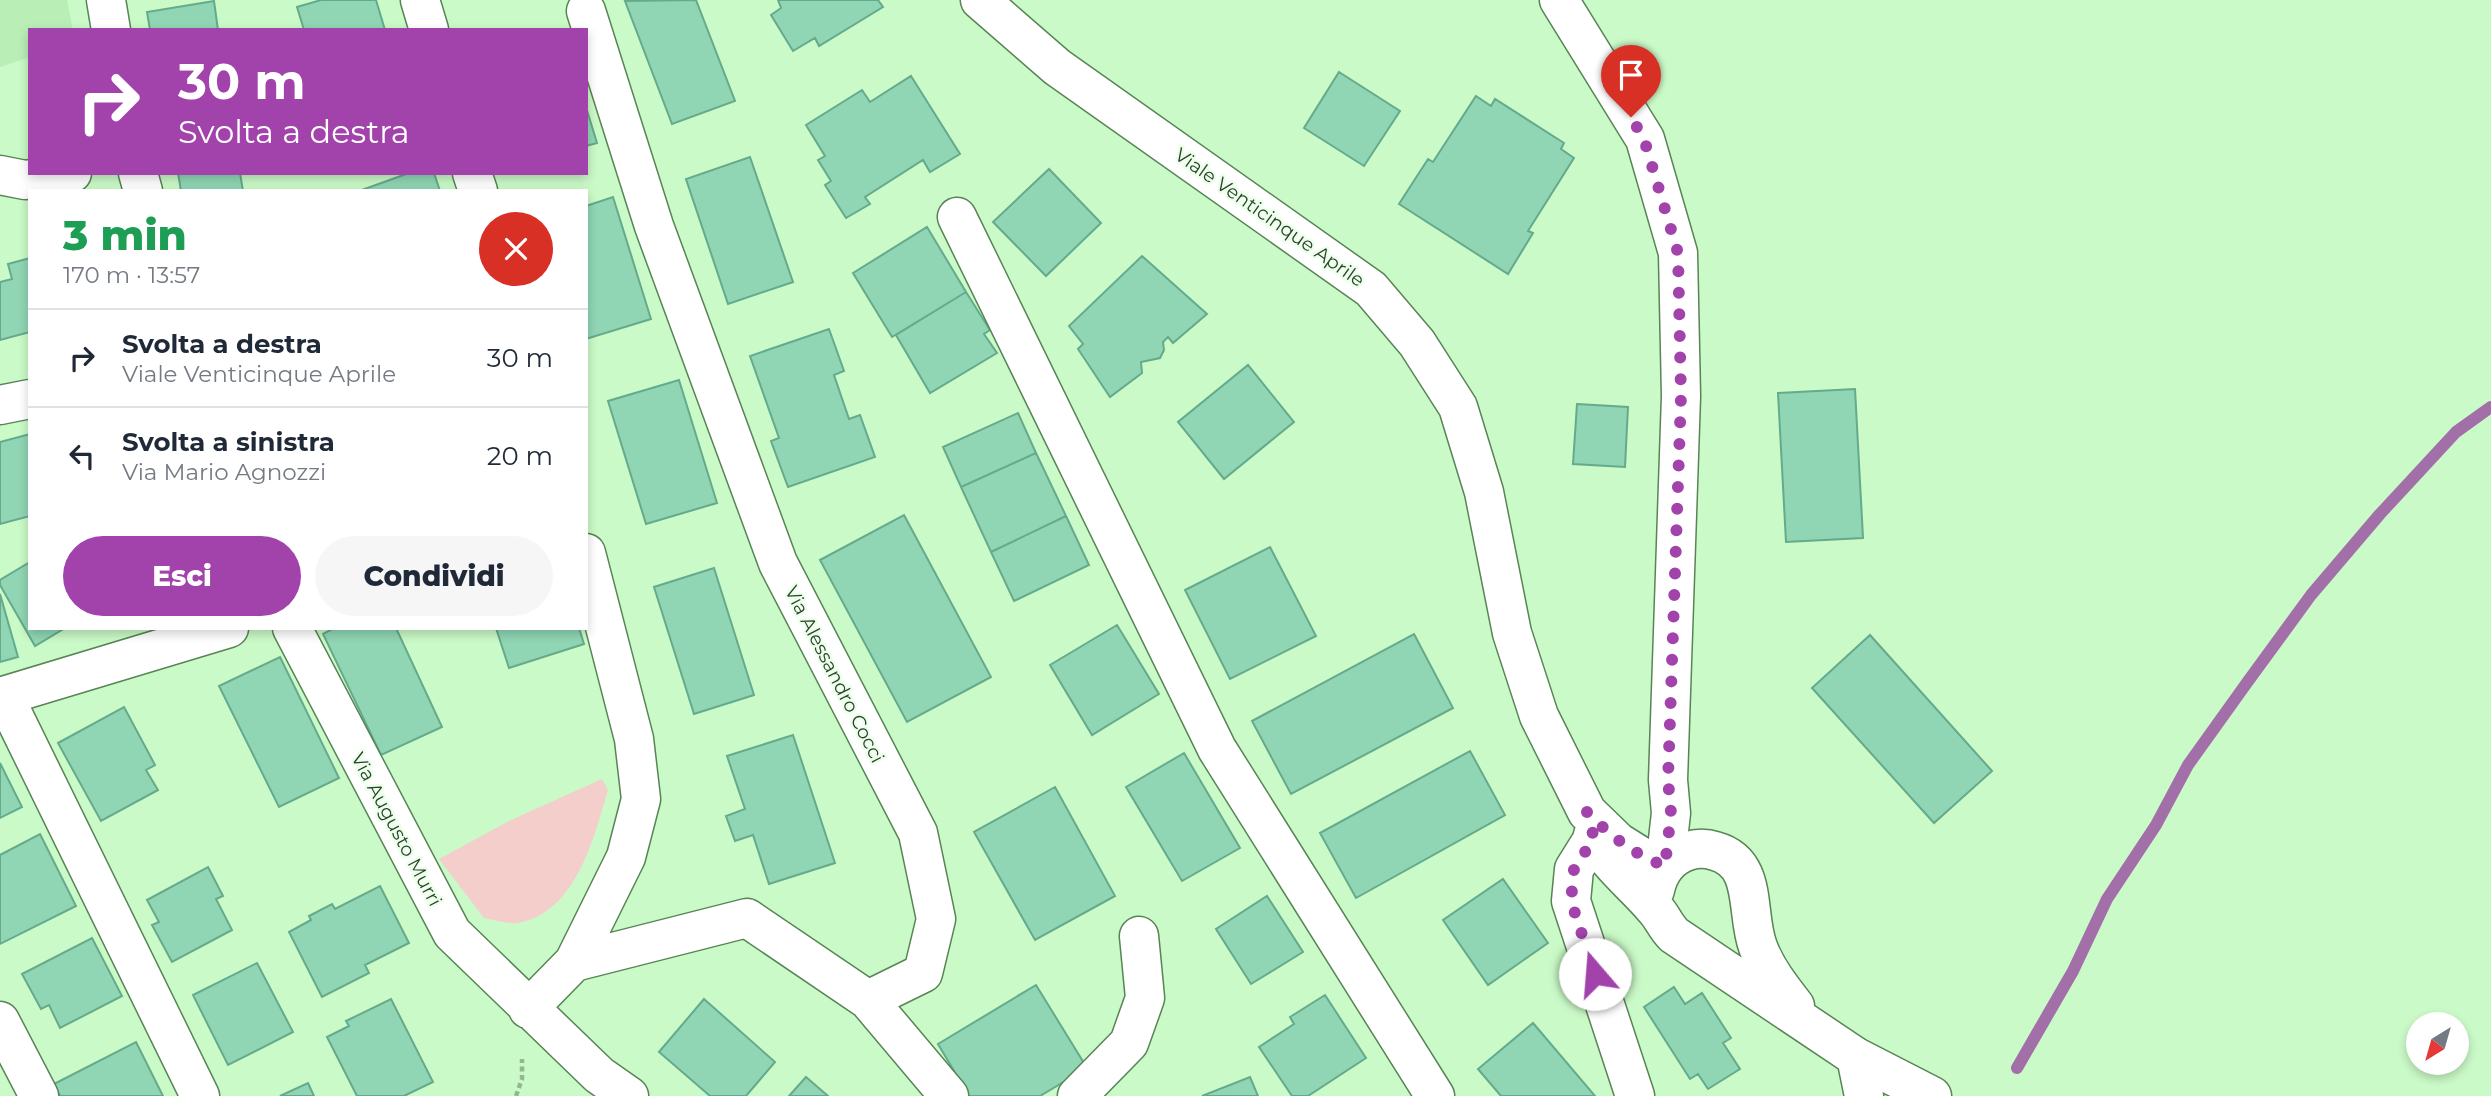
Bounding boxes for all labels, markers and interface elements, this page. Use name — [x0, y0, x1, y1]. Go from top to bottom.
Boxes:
pin — [1601, 45, 1661, 117]
text: 30 m — [178, 52, 306, 111]
icon: right — [63, 56, 154, 147]
icon: arrive — [1612, 56, 1650, 94]
text: Svolta a destra — [178, 112, 410, 151]
street label: Viale Venticinque Aprile — [1170, 143, 1369, 292]
text: 3 min — [63, 209, 187, 261]
button: close — [479, 212, 553, 286]
text: 170 m · 13:57 — [63, 261, 200, 289]
text: Svolta a destra — [122, 328, 322, 360]
icon: right — [63, 339, 101, 377]
text: 30 m — [487, 342, 553, 374]
text: Viale Venticinque Aprile — [122, 360, 396, 388]
text: Svolta a sinistra — [122, 426, 335, 458]
icon: left — [63, 437, 101, 475]
text: 20 m — [487, 440, 553, 472]
text: Via Mario Agnozzi — [122, 458, 326, 486]
button: Esci — [63, 536, 301, 616]
button: Condividi — [315, 536, 553, 616]
street label: Via Alessandro Cocci — [780, 582, 889, 766]
street label: Via Augusto Murri — [346, 748, 447, 910]
position arrow — [1558, 937, 1632, 1011]
north arrow — [2406, 1012, 2469, 1074]
map controls — [2406, 1012, 2469, 1075]

